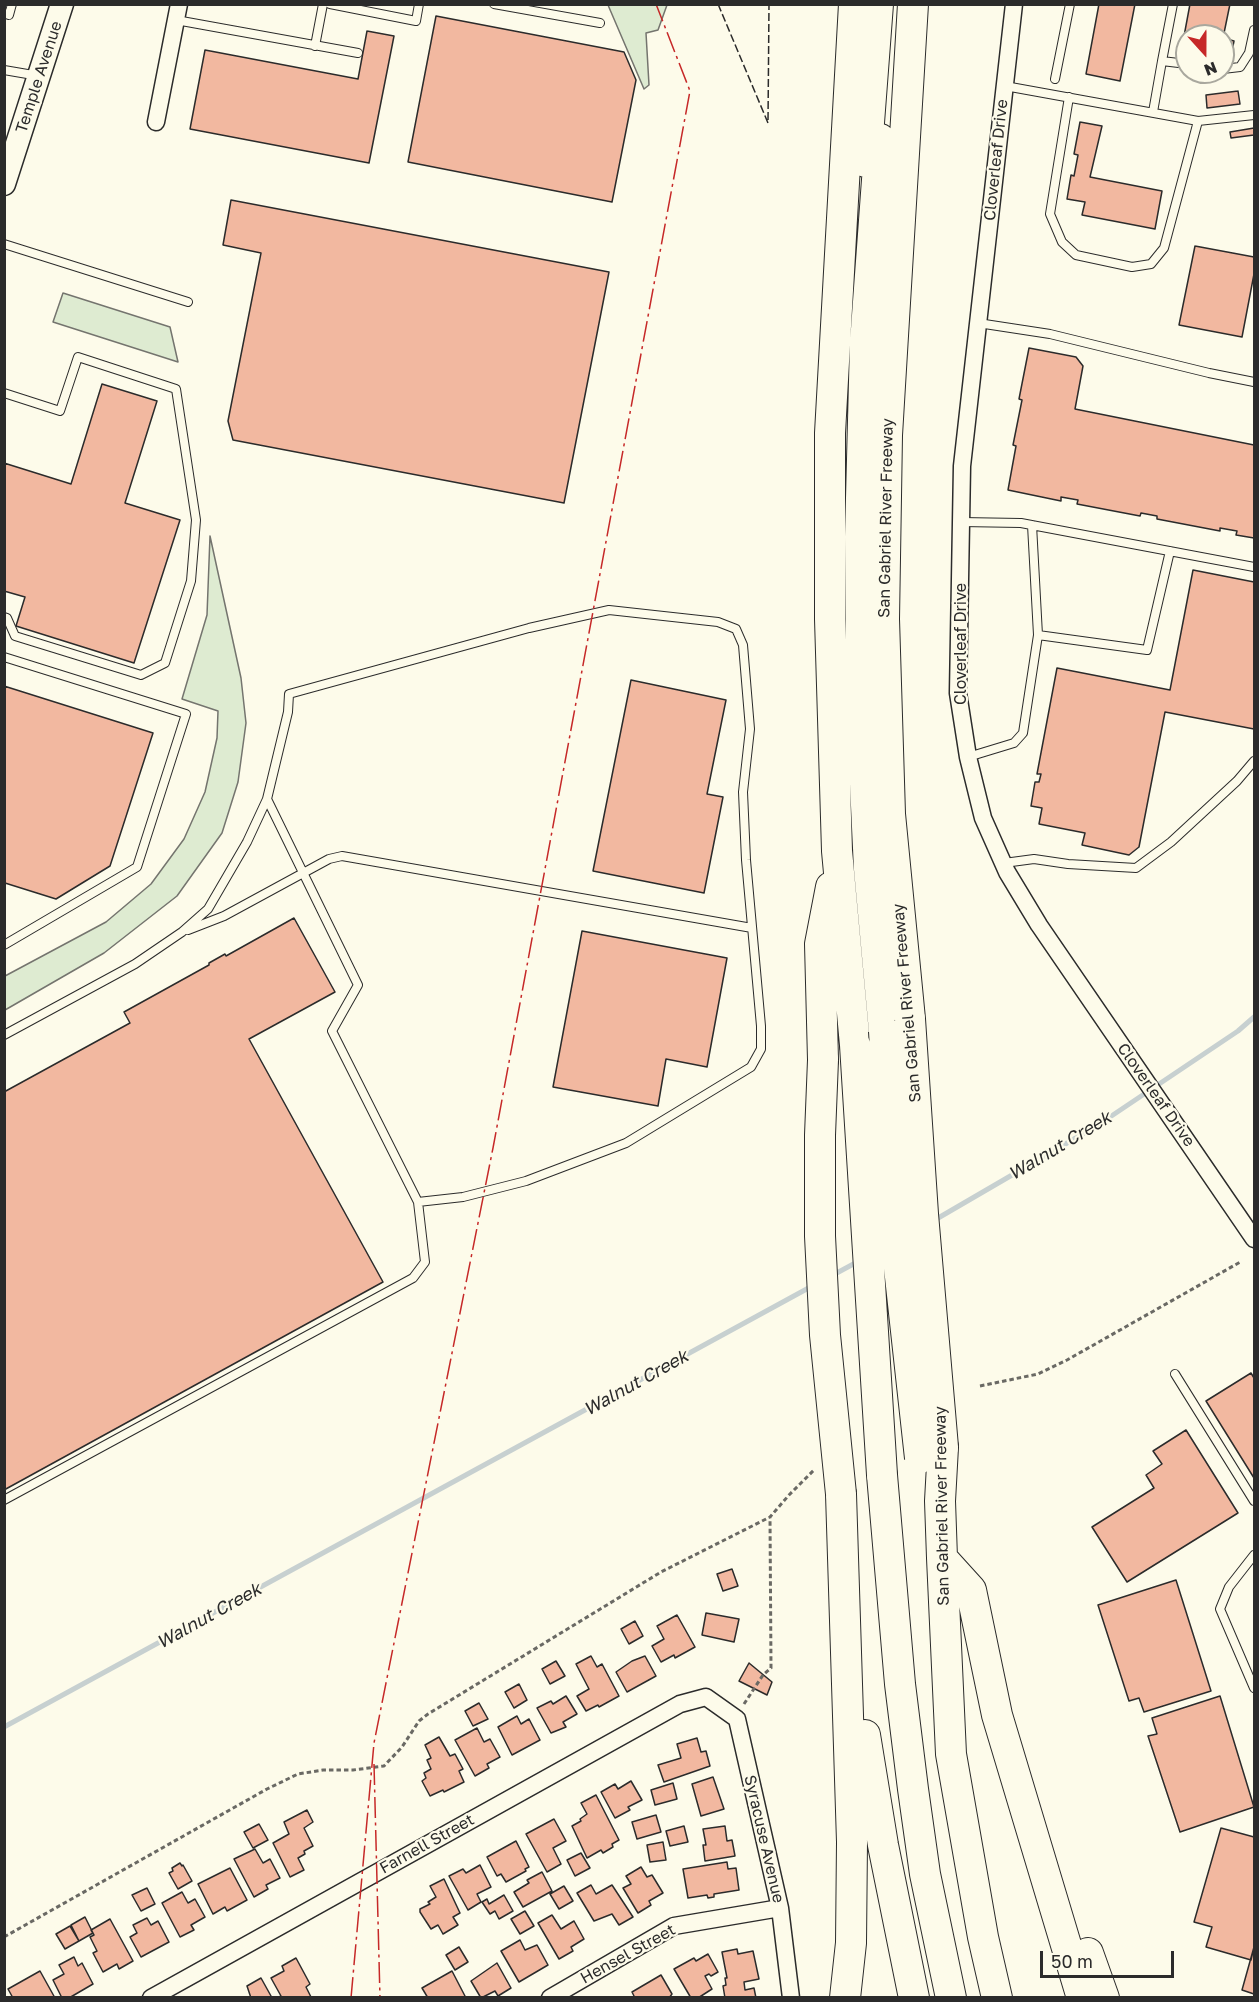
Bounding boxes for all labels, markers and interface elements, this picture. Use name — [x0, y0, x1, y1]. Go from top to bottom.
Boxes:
street label: Temple Avenue — [12, 19, 66, 135]
north arrow — [1175, 24, 1235, 84]
text: N — [1201, 57, 1220, 80]
street label: Cloverleaf Drive — [980, 98, 1012, 222]
street label: San Gabriel River Freeway — [875, 418, 897, 618]
street label: Cloverleaf Drive — [951, 583, 971, 705]
street label: San Gabriel River Freeway — [889, 903, 925, 1103]
street label: Cloverleaf Drive — [1113, 1040, 1199, 1150]
water label: Walnut Creek — [1005, 1107, 1115, 1185]
water label: Walnut Creek — [580, 1345, 692, 1421]
street label: San Gabriel River Freeway — [931, 1406, 953, 1606]
water label: Walnut Creek — [153, 1578, 265, 1654]
street label: Syracuse Avenue — [740, 1773, 788, 1905]
street label: Farnell Street — [376, 1810, 478, 1878]
street label: Hensel Street — [577, 1920, 679, 1988]
scale bar — [1043, 1939, 1176, 1977]
text: 50 m — [1051, 1950, 1093, 1972]

